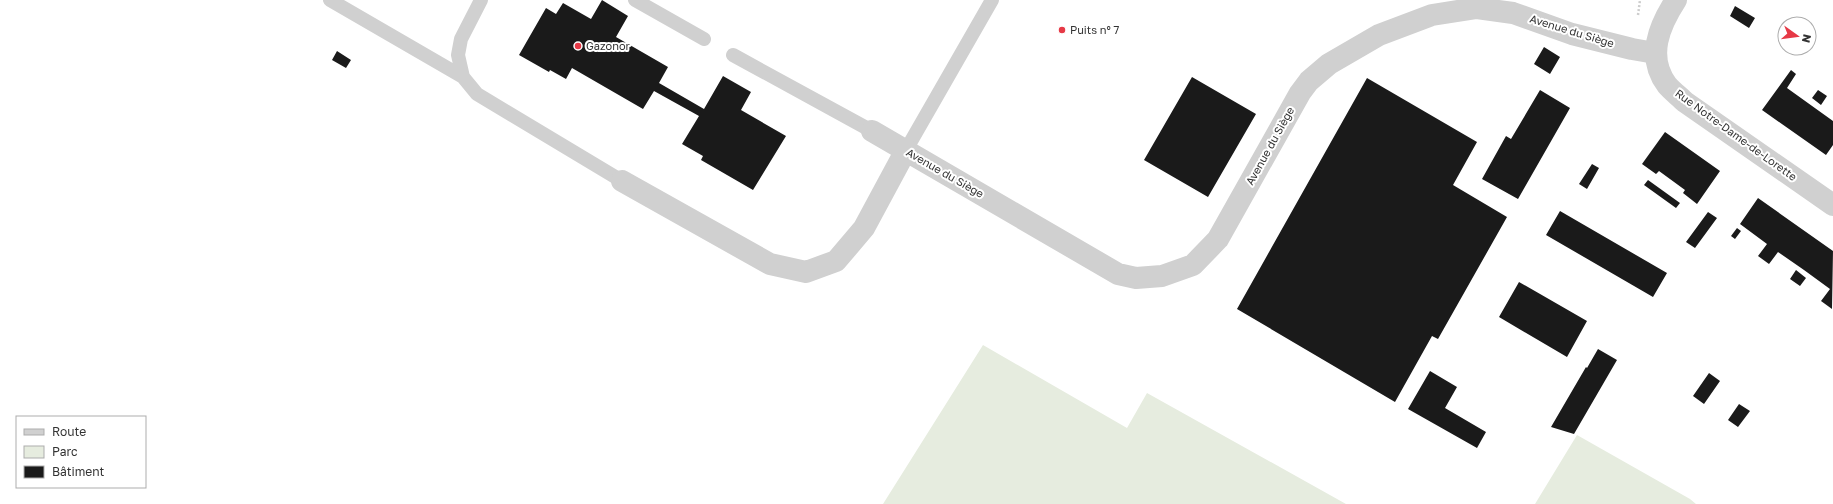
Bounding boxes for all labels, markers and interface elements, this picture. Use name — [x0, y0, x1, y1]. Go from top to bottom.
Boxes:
street label: Avenue du Siège — [1529, 12, 1616, 49]
north arrow — [1777, 16, 1817, 56]
place label: Puits n° 7 — [1070, 23, 1120, 36]
marker: Puits n° 7 — [1057, 25, 1067, 35]
text: N — [1800, 33, 1815, 44]
place label: Gazonor — [586, 39, 631, 52]
marker: Gazonor — [573, 41, 583, 51]
street label: Rue Notre-Dame-de-Lorette — [1673, 86, 1800, 183]
street label: Avenue du Siège — [1243, 104, 1296, 187]
street label: Avenue du Siège — [904, 145, 986, 200]
legend — [16, 416, 146, 488]
text: Route — [52, 424, 86, 439]
text: Parc — [52, 444, 78, 459]
text: Bâtiment — [52, 464, 105, 479]

